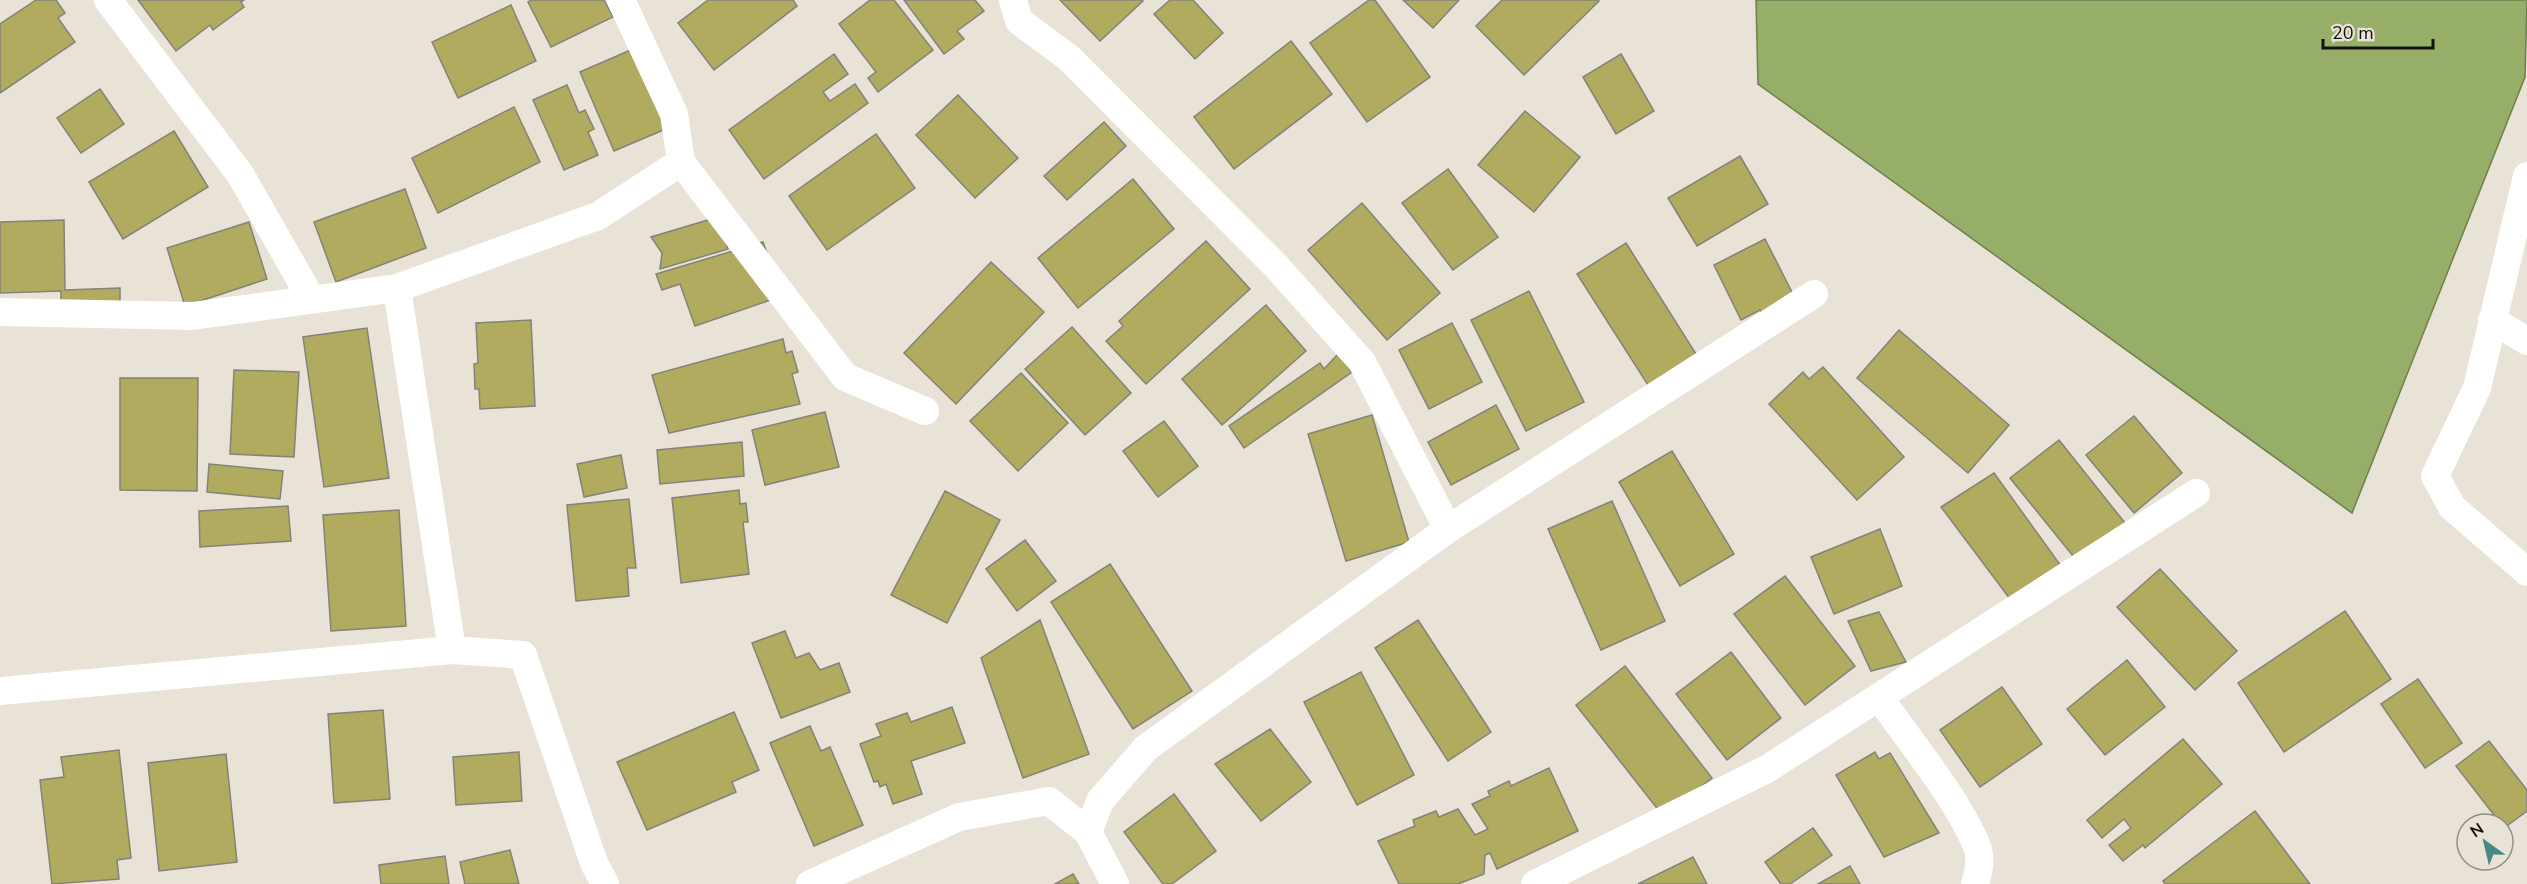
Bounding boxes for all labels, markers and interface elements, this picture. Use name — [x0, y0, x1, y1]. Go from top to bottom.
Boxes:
scale bar — [2323, 12, 2432, 50]
text: 20 m — [2332, 21, 2374, 45]
north arrow — [2455, 812, 2515, 872]
text: N — [2466, 818, 2488, 843]

